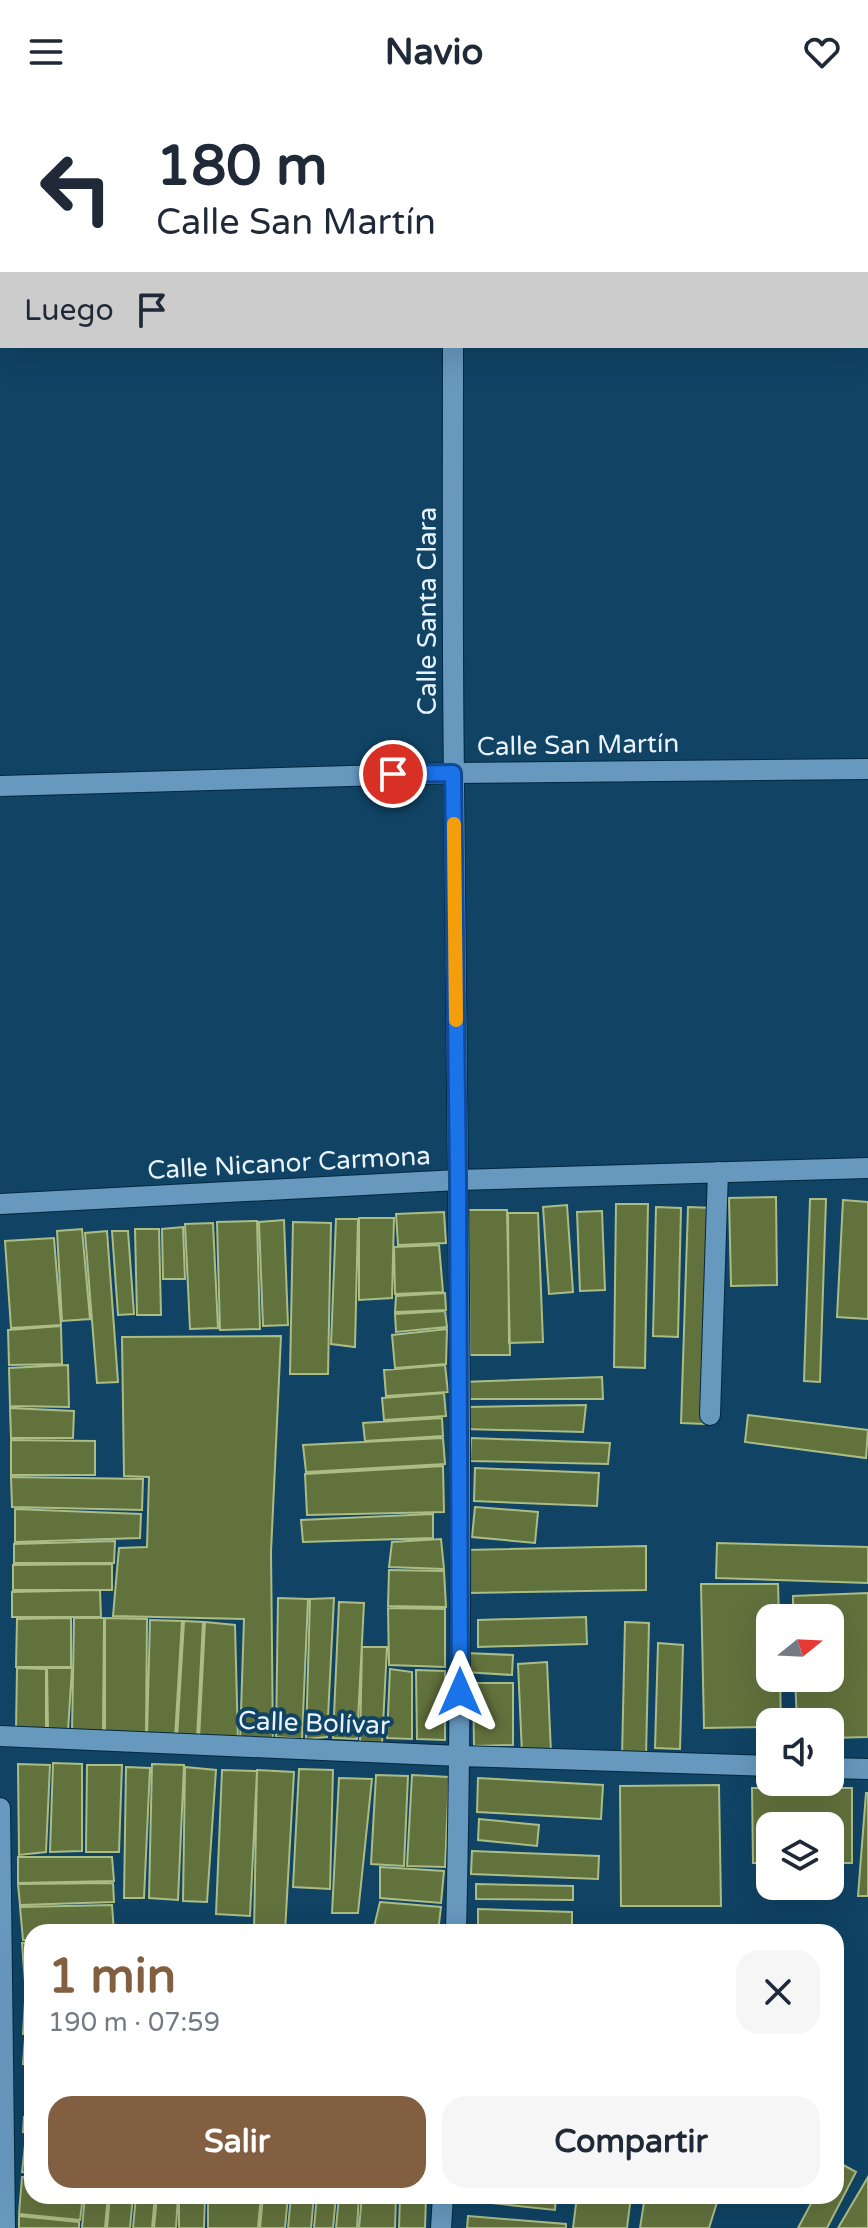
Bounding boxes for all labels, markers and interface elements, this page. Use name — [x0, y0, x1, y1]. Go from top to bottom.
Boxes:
icon: menu — [24, 30, 68, 74]
icon: heart — [800, 30, 844, 74]
text: Navio — [385, 31, 483, 74]
text: 180 m — [156, 133, 327, 200]
icon: left — [24, 136, 128, 240]
text: Calle San Martín — [156, 201, 436, 244]
icon: arrive — [130, 288, 174, 332]
text: Luego — [24, 292, 114, 329]
street label: Calle Santa Clara — [412, 507, 443, 715]
street label: Calle San Martín — [477, 728, 679, 762]
pin — [359, 740, 427, 808]
icon: arrive — [371, 752, 415, 796]
street label: Calle Nicanor Carmona — [146, 1140, 432, 1186]
north arrow — [756, 1604, 844, 1692]
map controls — [756, 1604, 844, 1900]
position arrow — [418, 1650, 502, 1734]
street label: Calle Bolívar — [238, 1705, 391, 1741]
button: sound — [756, 1708, 844, 1796]
button: layers — [756, 1812, 844, 1900]
text: 1 min — [48, 1948, 176, 2006]
button: close — [736, 1950, 820, 2034]
text: 190 m · 07:59 — [48, 2007, 220, 2038]
button: Salir — [48, 2096, 426, 2188]
button: Compartir — [442, 2096, 820, 2188]

